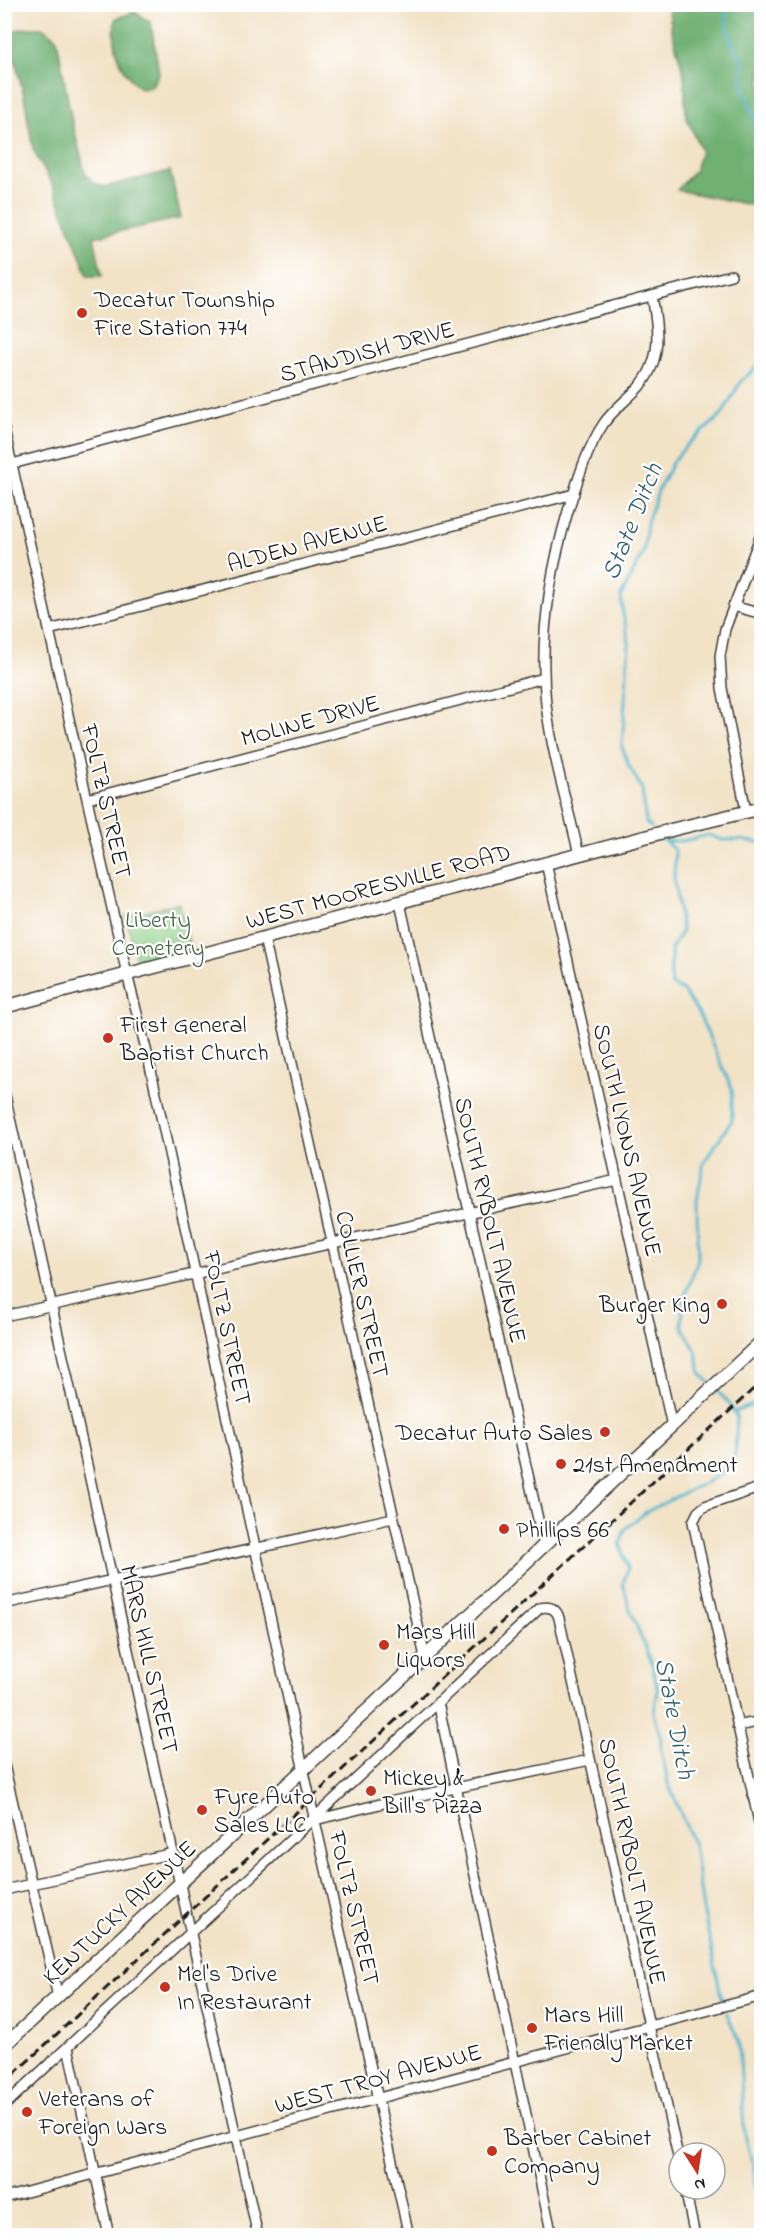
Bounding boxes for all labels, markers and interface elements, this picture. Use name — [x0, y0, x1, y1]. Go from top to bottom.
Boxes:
place label: Decatur Township Fire Station 774 — [93, 284, 275, 347]
marker: Decatur Township Fire Station 774 — [75, 306, 89, 320]
street label: STANDISH DRIVE — [276, 313, 459, 394]
water label: State Ditch — [593, 458, 675, 586]
street label: ALDEN AVENUE — [224, 507, 392, 584]
street label: MOLINE DRIVE — [237, 687, 384, 758]
street label: FOLTZ STREET — [70, 720, 139, 882]
street label: WEST MOORESVILLE ROAD — [242, 836, 515, 941]
park label: Liberty Cemetery — [112, 904, 204, 968]
place label: First General Baptist Church — [119, 1009, 269, 1072]
street label: SOUTH LYONS AVENUE — [582, 1021, 669, 1261]
marker: First General Baptist Church — [101, 1031, 115, 1045]
street label: SOUTH RYBOLT AVENUE — [443, 1094, 534, 1347]
street label: COLLIER STREET — [324, 1207, 397, 1382]
street label: FOLTZ STREET — [192, 1247, 259, 1409]
place label: Burger King — [598, 1289, 710, 1324]
marker: Burger King — [715, 1297, 729, 1311]
place label: Decatur Auto Sales — [395, 1417, 593, 1452]
marker: Decatur Auto Sales — [598, 1425, 612, 1439]
place label: 21st Amendment — [573, 1449, 738, 1484]
marker: 21st Amendment — [554, 1457, 568, 1471]
place label: Phillips 66 — [516, 1514, 609, 1549]
marker: Phillips 66 — [497, 1522, 511, 1536]
street label: MARS HILL STREET — [109, 1562, 186, 1758]
place label: Mars Hill Liquors — [396, 1616, 476, 1679]
marker: Mars Hill Liquors — [377, 1638, 391, 1652]
water label: State Ditch — [643, 1655, 704, 1783]
street label: SOUTH RYBOLT AVENUE — [587, 1735, 674, 1988]
place label: Mickey & Bill's Pizza — [382, 1762, 482, 1825]
place label: Fyre Auto Sales LLC — [213, 1781, 314, 1844]
marker: Mickey & Bill's Pizza — [364, 1784, 378, 1798]
marker: Fyre Auto Sales LLC — [195, 1803, 209, 1817]
street label: FOLTZ STREET — [318, 1827, 387, 1989]
street label: KENTUCKY AVENUE — [36, 1833, 206, 1995]
place label: Mel's Drive In Restaurant — [177, 1958, 312, 2021]
marker: Mel's Drive In Restaurant — [158, 1980, 172, 1994]
place label: Mars Hill Friendly Market — [543, 1999, 693, 2063]
marker: Mars Hill Friendly Market — [525, 2021, 539, 2035]
street label: WEST TROY AVENUE — [271, 2036, 486, 2125]
place label: Veterans of Foreign Wars — [38, 2083, 167, 2146]
marker: Veterans of Foreign Wars — [20, 2105, 34, 2119]
place label: Barber Cabinet Company — [503, 2122, 651, 2186]
north arrow — [667, 2141, 727, 2201]
marker: Barber Cabinet Company — [485, 2144, 499, 2158]
text: N — [692, 2171, 707, 2197]

